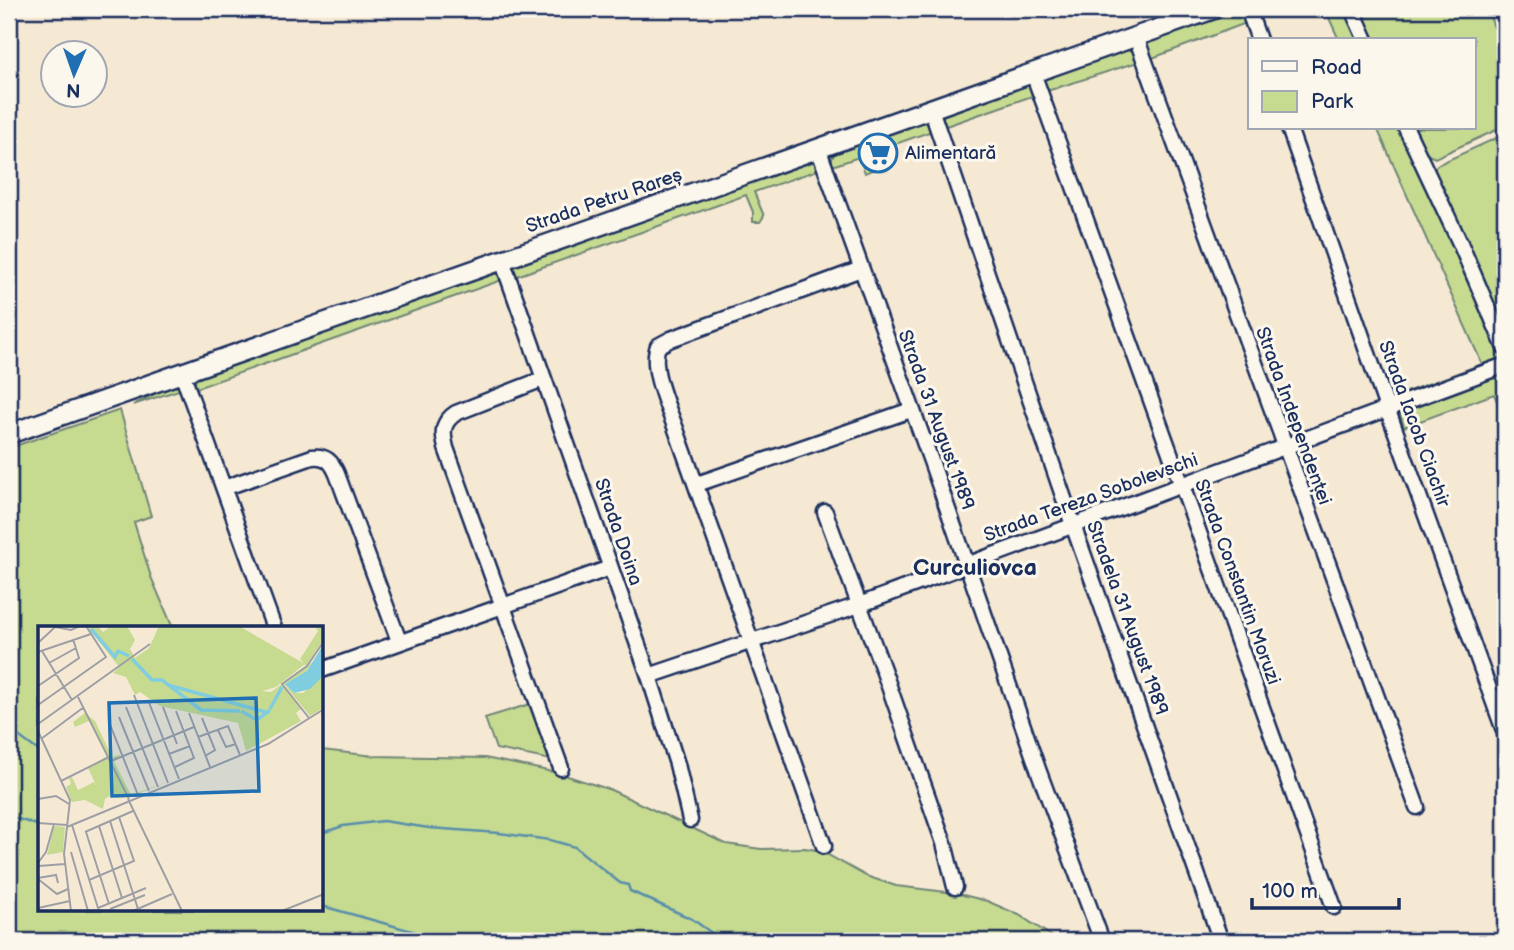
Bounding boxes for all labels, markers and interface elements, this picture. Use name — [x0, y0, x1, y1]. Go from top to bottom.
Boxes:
north arrow — [38, 38, 108, 108]
legend — [1248, 38, 1476, 130]
text: Road — [1311, 55, 1362, 80]
text: N — [66, 78, 81, 101]
text: Park — [1311, 89, 1354, 114]
supermarket icon: Alimentară — [857, 132, 899, 174]
place label: Alimentară — [905, 142, 996, 165]
street label: Strada Petru Rareș — [523, 163, 685, 239]
street label: Strada Independenței — [1250, 324, 1336, 508]
street label: Strada 31 August 1989 — [893, 327, 979, 513]
street label: Strada Iacob Ciachir — [1373, 338, 1455, 511]
street label: Strada Tereza Sobolevschi — [981, 449, 1201, 547]
street label: Strada Doina — [589, 475, 647, 589]
street label: Strada Constantin Moruzi — [1189, 476, 1285, 688]
street label: Stradela 31 August 1989 — [1081, 518, 1173, 718]
district label: Curculiovca — [913, 554, 1037, 582]
inset map — [38, 626, 324, 912]
scale bar — [1252, 866, 1398, 910]
text: 100 m — [1262, 879, 1318, 904]

